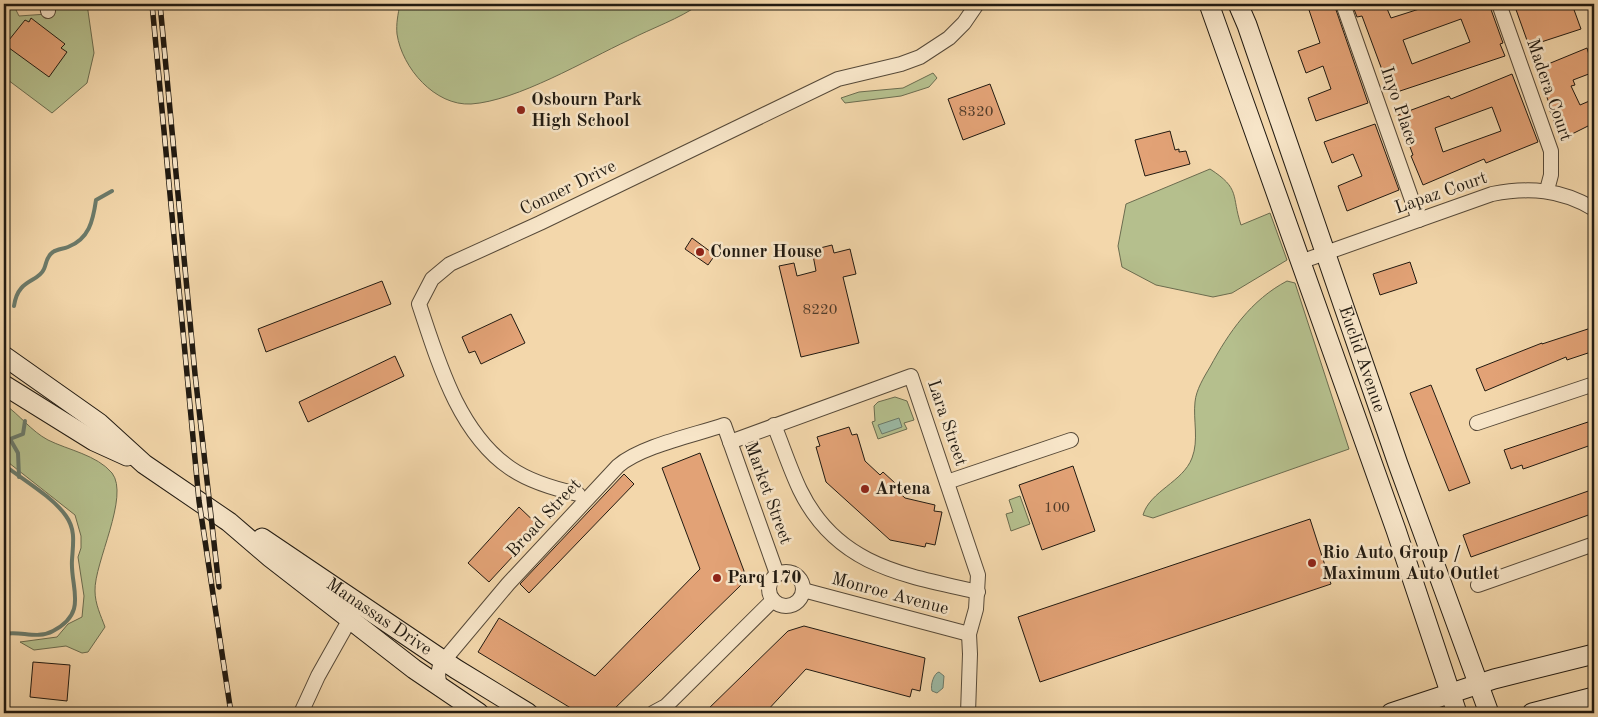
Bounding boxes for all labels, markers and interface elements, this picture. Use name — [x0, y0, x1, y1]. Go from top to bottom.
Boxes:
street label: Madera Court — [1523, 36, 1575, 144]
street label: Inyo Place — [1377, 65, 1421, 147]
place label: Osbourn Park High School — [531, 91, 642, 130]
marker: Osbourn Park High School — [515, 104, 527, 116]
house number: 8320 — [959, 105, 993, 120]
street label: Conner Drive — [517, 157, 619, 219]
street label: Lapaz Court — [1392, 169, 1490, 217]
place label: Conner House — [710, 243, 822, 261]
marker: Conner House — [694, 246, 706, 258]
house number: 8220 — [803, 303, 837, 318]
street label: Euclid Avenue — [1335, 303, 1388, 415]
street label: Lara Street — [924, 378, 970, 468]
street label: Market Street — [741, 439, 795, 547]
street label: Broad Street — [503, 475, 585, 561]
place label: Artena — [875, 480, 931, 498]
marker: Artena — [859, 483, 871, 495]
house number: 100 — [1044, 501, 1070, 516]
place label: Rio Auto Group / Maximum Auto Outlet — [1322, 544, 1500, 583]
marker: Rio Auto Group / Maximum Auto Outlet — [1306, 557, 1318, 569]
place label: Parq 170 — [727, 569, 802, 587]
street label: Monroe Avenue — [829, 570, 951, 618]
marker: Parq 170 — [711, 572, 723, 584]
street label: Manassas Drive — [323, 575, 435, 659]

